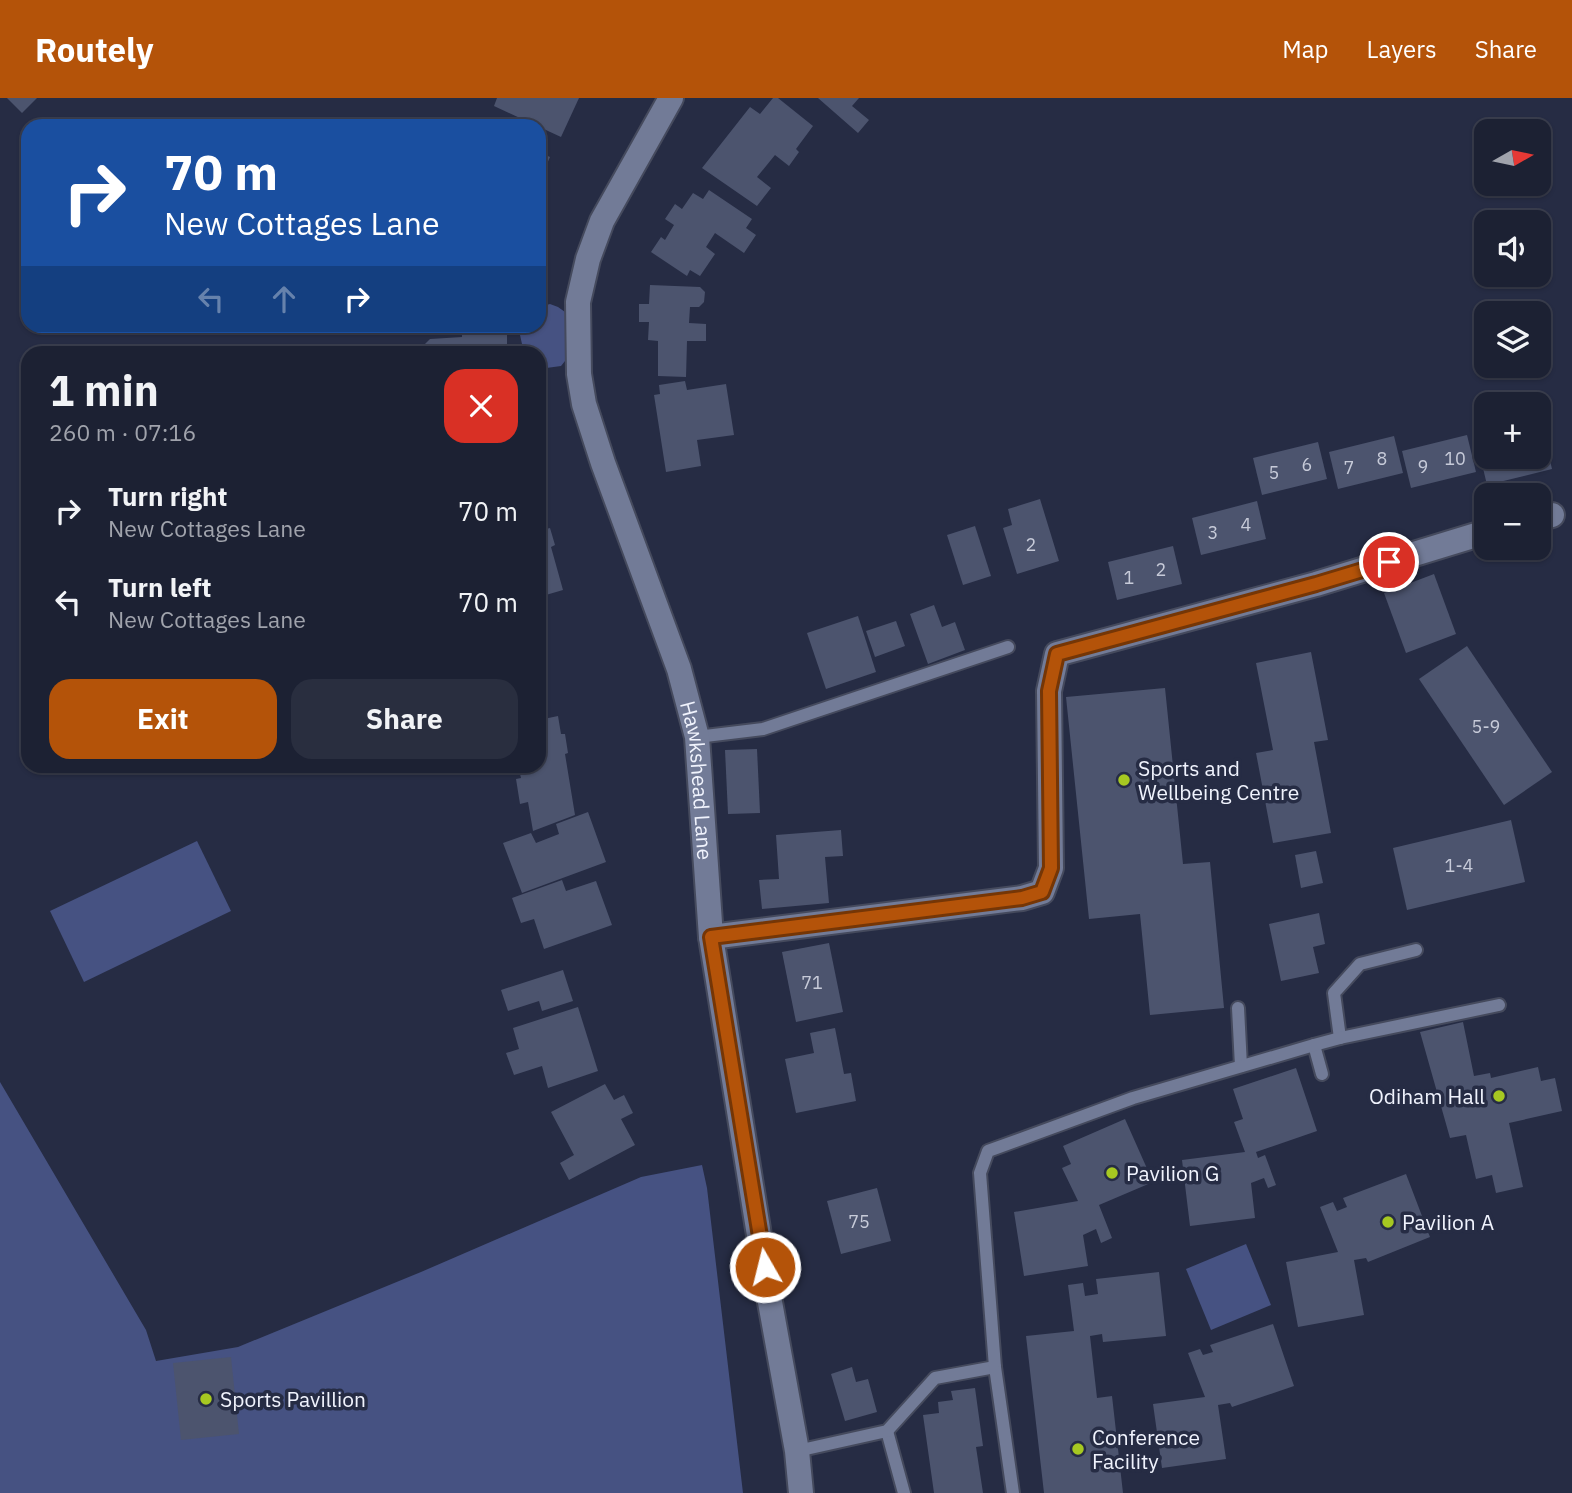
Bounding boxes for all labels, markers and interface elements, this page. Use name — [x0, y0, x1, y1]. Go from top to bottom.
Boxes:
text: Routely — [35, 28, 154, 71]
text: Map — [1282, 33, 1329, 65]
text: Layers — [1367, 33, 1437, 65]
text: Share — [1475, 33, 1537, 65]
north arrow — [1474, 119, 1550, 196]
map controls — [1474, 119, 1551, 560]
text: 70 m — [164, 140, 278, 203]
icon: right — [49, 147, 140, 238]
text: New Cottages Lane — [164, 202, 439, 244]
button: sound — [1474, 210, 1551, 287]
icon: left — [192, 280, 230, 318]
icon: ahead — [265, 280, 303, 318]
icon: right — [338, 280, 376, 318]
button: layers — [1474, 301, 1551, 378]
text: 1 min — [49, 363, 159, 418]
button: close — [444, 369, 518, 443]
button: + — [1474, 392, 1551, 469]
text: 260 m · 07:16 — [49, 417, 196, 447]
house number: 8 — [1377, 447, 1387, 470]
house number: 10 — [1444, 447, 1466, 470]
house number: 6 — [1302, 453, 1312, 476]
house number: 9 — [1418, 455, 1428, 478]
house number: 7 — [1344, 456, 1354, 479]
house number: 5 — [1269, 461, 1279, 484]
text: Turn right — [108, 479, 227, 513]
button: − — [1474, 483, 1551, 560]
icon: right — [49, 492, 87, 530]
text: 70 m — [458, 494, 518, 528]
text: New Cottages Lane — [108, 513, 306, 543]
house number: 4 — [1241, 513, 1252, 536]
house number: 3 — [1208, 521, 1218, 544]
pin — [1359, 532, 1419, 592]
house number: 2 — [1026, 533, 1036, 556]
icon: arrive — [1370, 543, 1408, 581]
house number: 2 — [1156, 558, 1166, 581]
house number: 1 — [1124, 566, 1134, 589]
text: Turn left — [108, 570, 211, 604]
icon: left — [49, 583, 87, 621]
text: 70 m — [458, 585, 518, 619]
text: New Cottages Lane — [108, 604, 306, 634]
button: Exit — [49, 679, 277, 759]
button: Share — [291, 679, 518, 759]
street label: Hawkshead Lane — [674, 698, 720, 861]
house number: 5-9 — [1472, 715, 1500, 738]
place label: Sports and Wellbeing Centre — [1138, 754, 1299, 806]
marker: Sports and Wellbeing Centre — [1116, 772, 1132, 788]
house number: 1-4 — [1445, 854, 1474, 877]
house number: 71 — [801, 971, 823, 994]
place label: Odiham Hall — [1369, 1082, 1485, 1110]
marker: Odiham Hall — [1491, 1088, 1507, 1104]
place label: Pavilion G — [1126, 1159, 1219, 1187]
marker: Pavilion G — [1104, 1165, 1120, 1181]
place label: Pavilion A — [1402, 1208, 1494, 1236]
house number: 75 — [848, 1210, 870, 1233]
marker: Pavilion A — [1380, 1214, 1396, 1230]
position arrow — [728, 1230, 802, 1304]
place label: Sports Pavillion — [220, 1385, 366, 1413]
marker: Sports Pavillion — [198, 1391, 214, 1407]
place label: Conference Facility — [1092, 1423, 1200, 1475]
marker: Conference Facility — [1070, 1441, 1086, 1457]

